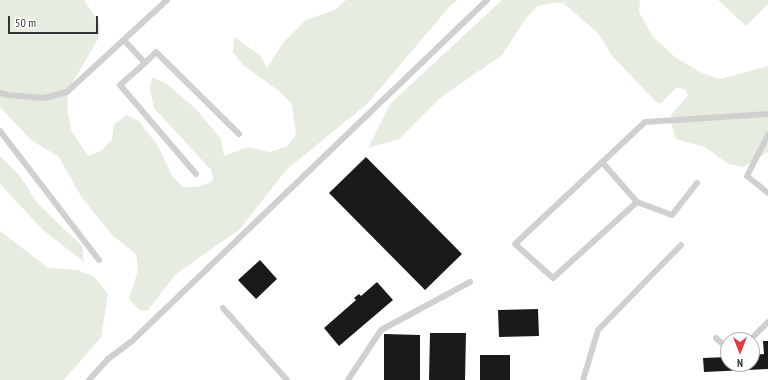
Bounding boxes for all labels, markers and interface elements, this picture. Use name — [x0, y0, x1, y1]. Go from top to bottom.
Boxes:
scale bar — [10, 8, 100, 34]
text: 50 m — [15, 15, 36, 30]
north arrow — [720, 332, 760, 372]
text: N — [737, 356, 743, 370]

